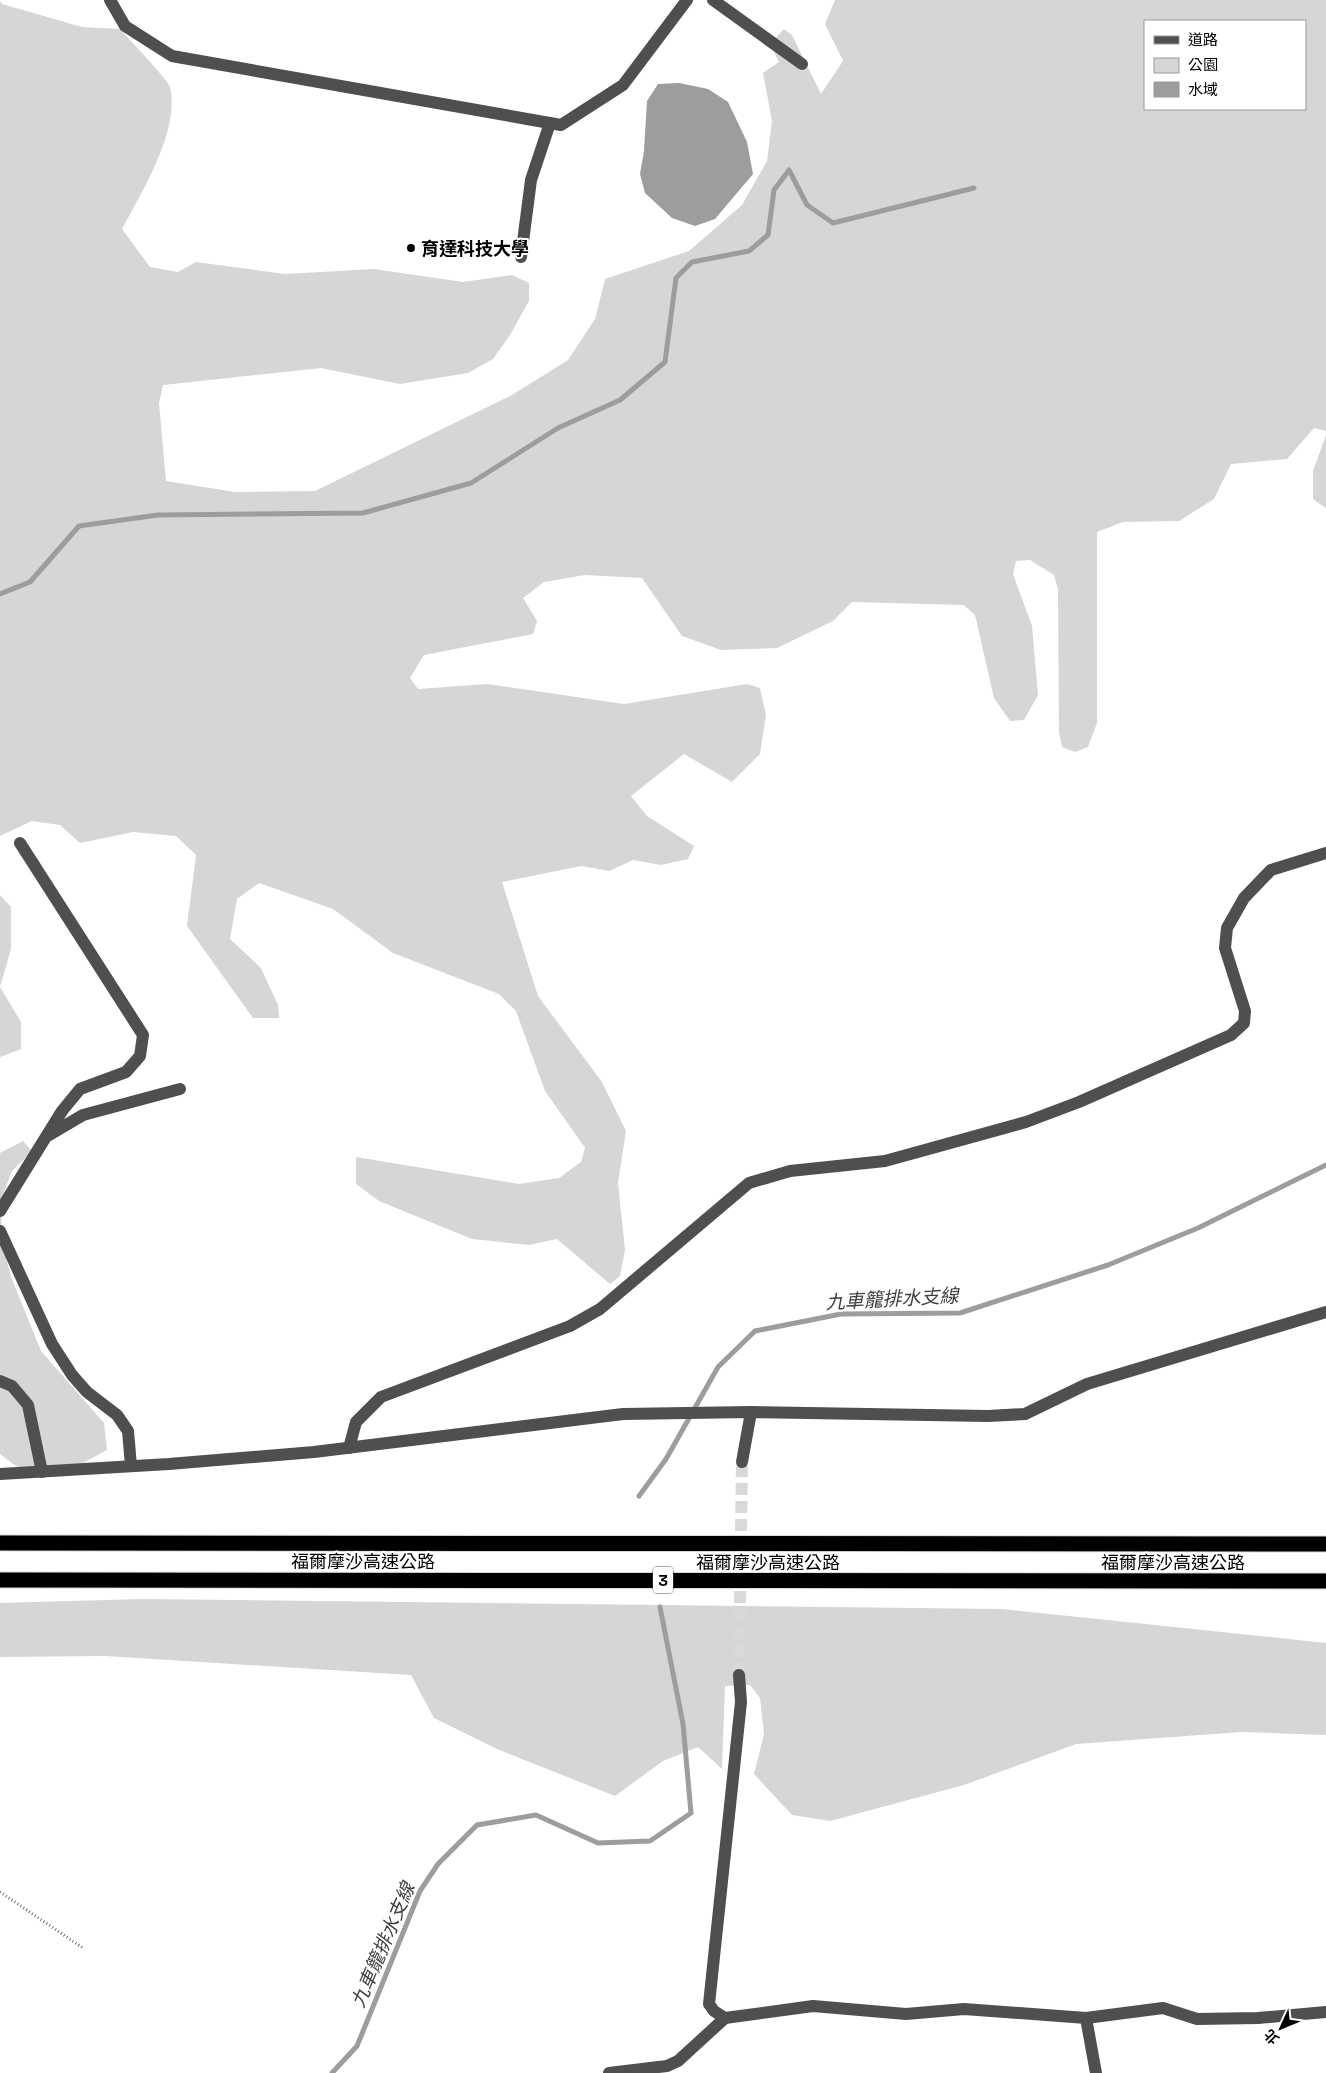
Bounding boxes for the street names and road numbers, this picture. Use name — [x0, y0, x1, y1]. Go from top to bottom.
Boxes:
street label: 福爾摩沙高速公路 — [291, 1550, 435, 1573]
street label: 福爾摩沙高速公路 — [696, 1551, 840, 1574]
street label: 福爾摩沙高速公路 — [1101, 1551, 1245, 1574]
road number: 3 — [653, 1566, 673, 1594]

